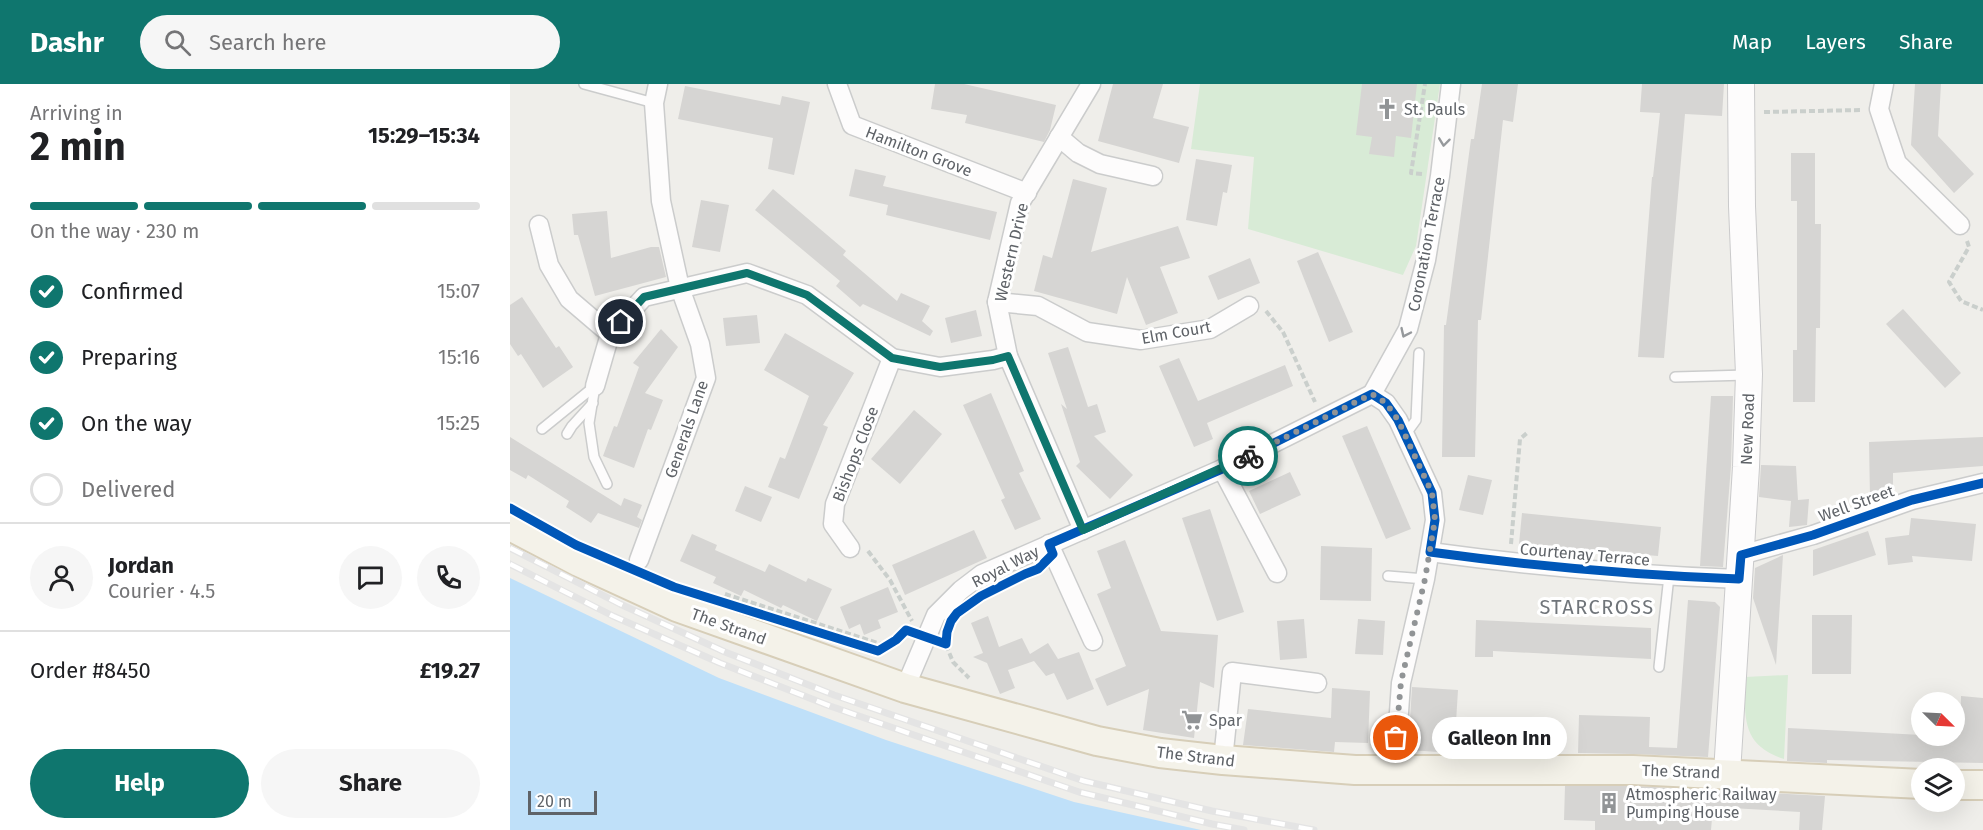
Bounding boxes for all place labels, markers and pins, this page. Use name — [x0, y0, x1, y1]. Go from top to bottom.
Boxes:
church icon: St. Pauls — [1375, 97, 1399, 121]
place label: St. Pauls — [1404, 100, 1465, 119]
pin — [595, 296, 646, 347]
supermarket icon: Spar — [1180, 708, 1204, 732]
place label: Spar — [1209, 711, 1243, 730]
pin — [1370, 712, 1421, 763]
callout: Galleon Inn — [1432, 717, 1567, 759]
place label: Atmospheric Railway Pumping House — [1626, 785, 1777, 822]
building icon: Atmospheric Railway Pumping House — [1597, 791, 1621, 815]

